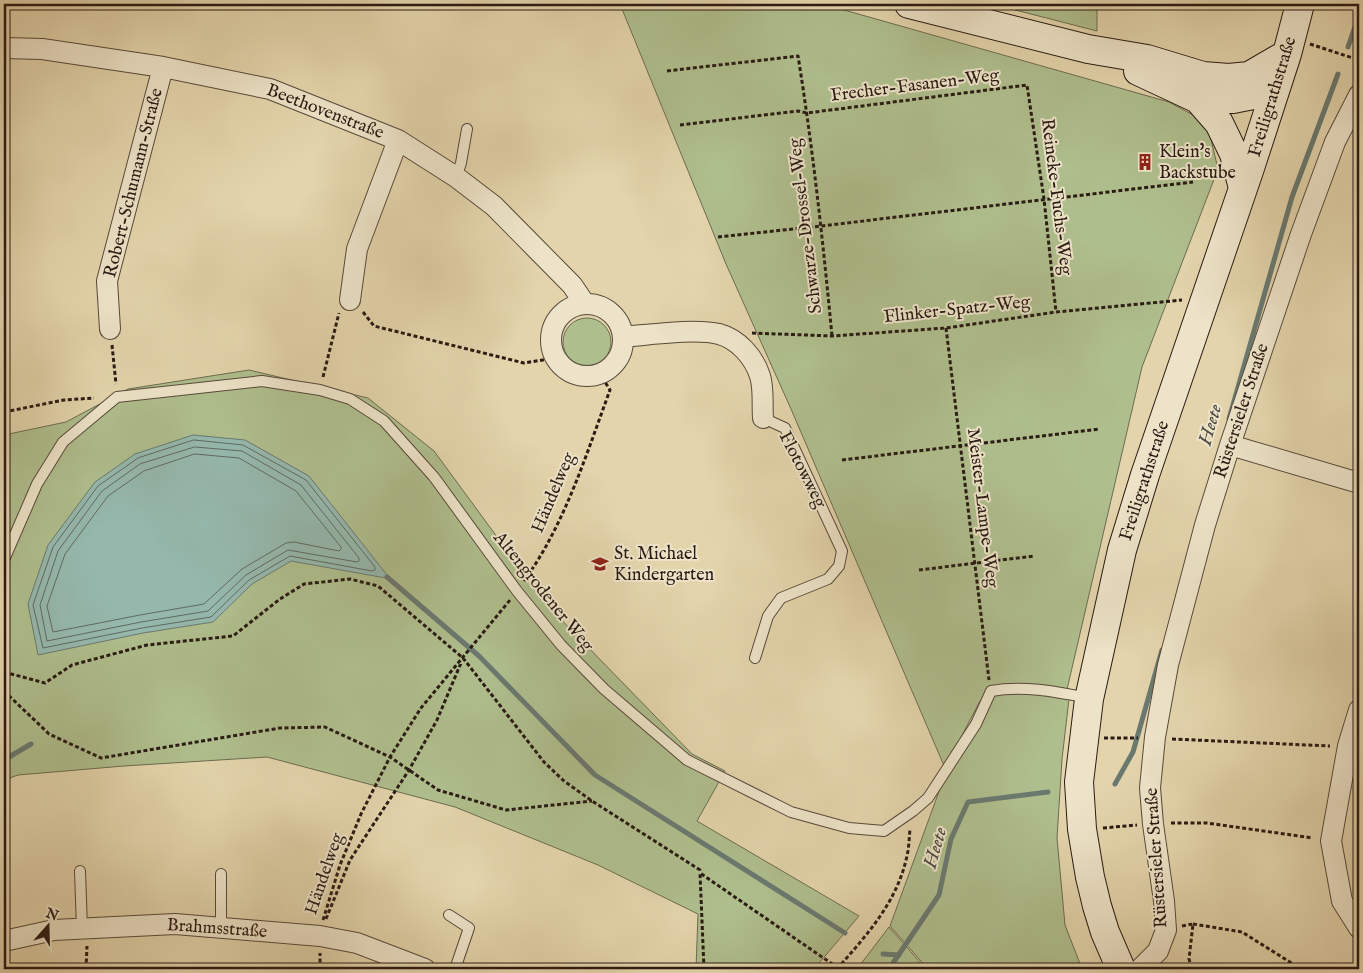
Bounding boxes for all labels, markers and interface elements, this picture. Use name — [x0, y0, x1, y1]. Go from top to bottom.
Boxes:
street label: Freiligrathstraße — [1244, 34, 1302, 160]
street label: Frecher-Fasanen-Weg — [829, 64, 1001, 108]
street label: Beethovenstraße — [263, 79, 387, 145]
street label: Robert-Schumann-Straße — [99, 86, 169, 280]
street label: Reineke-Fuchs-Weg — [1035, 117, 1077, 277]
street label: Schwarze-Drossel-Weg — [784, 137, 828, 315]
place label: Klein's Backstube — [1159, 141, 1236, 185]
building icon: Klein's Backstube — [1135, 152, 1155, 172]
street label: Flinker-Spatz-Weg — [882, 291, 1032, 329]
street label: Rüstersieler Straße — [1209, 341, 1275, 481]
water label: Heete — [1193, 401, 1228, 449]
street label: Freiligrathstraße — [1115, 418, 1175, 544]
street label: Meister-Lampe-Weg — [961, 427, 1003, 589]
street label: Flotowweg — [773, 428, 831, 512]
street label: Händelweg — [527, 449, 581, 537]
street label: Altengrodener Weg — [487, 527, 599, 657]
place label: St. Michael Kindergarten — [614, 543, 714, 587]
school or university icon: St. Michael Kindergarten — [590, 554, 610, 574]
street label: Rüstersieler Straße — [1141, 787, 1173, 929]
water label: Heete — [918, 824, 953, 872]
street label: Händelweg — [300, 830, 350, 918]
north arrow — [22, 900, 72, 950]
text: N — [42, 904, 61, 925]
street label: Brahmsstraße — [166, 914, 268, 944]

